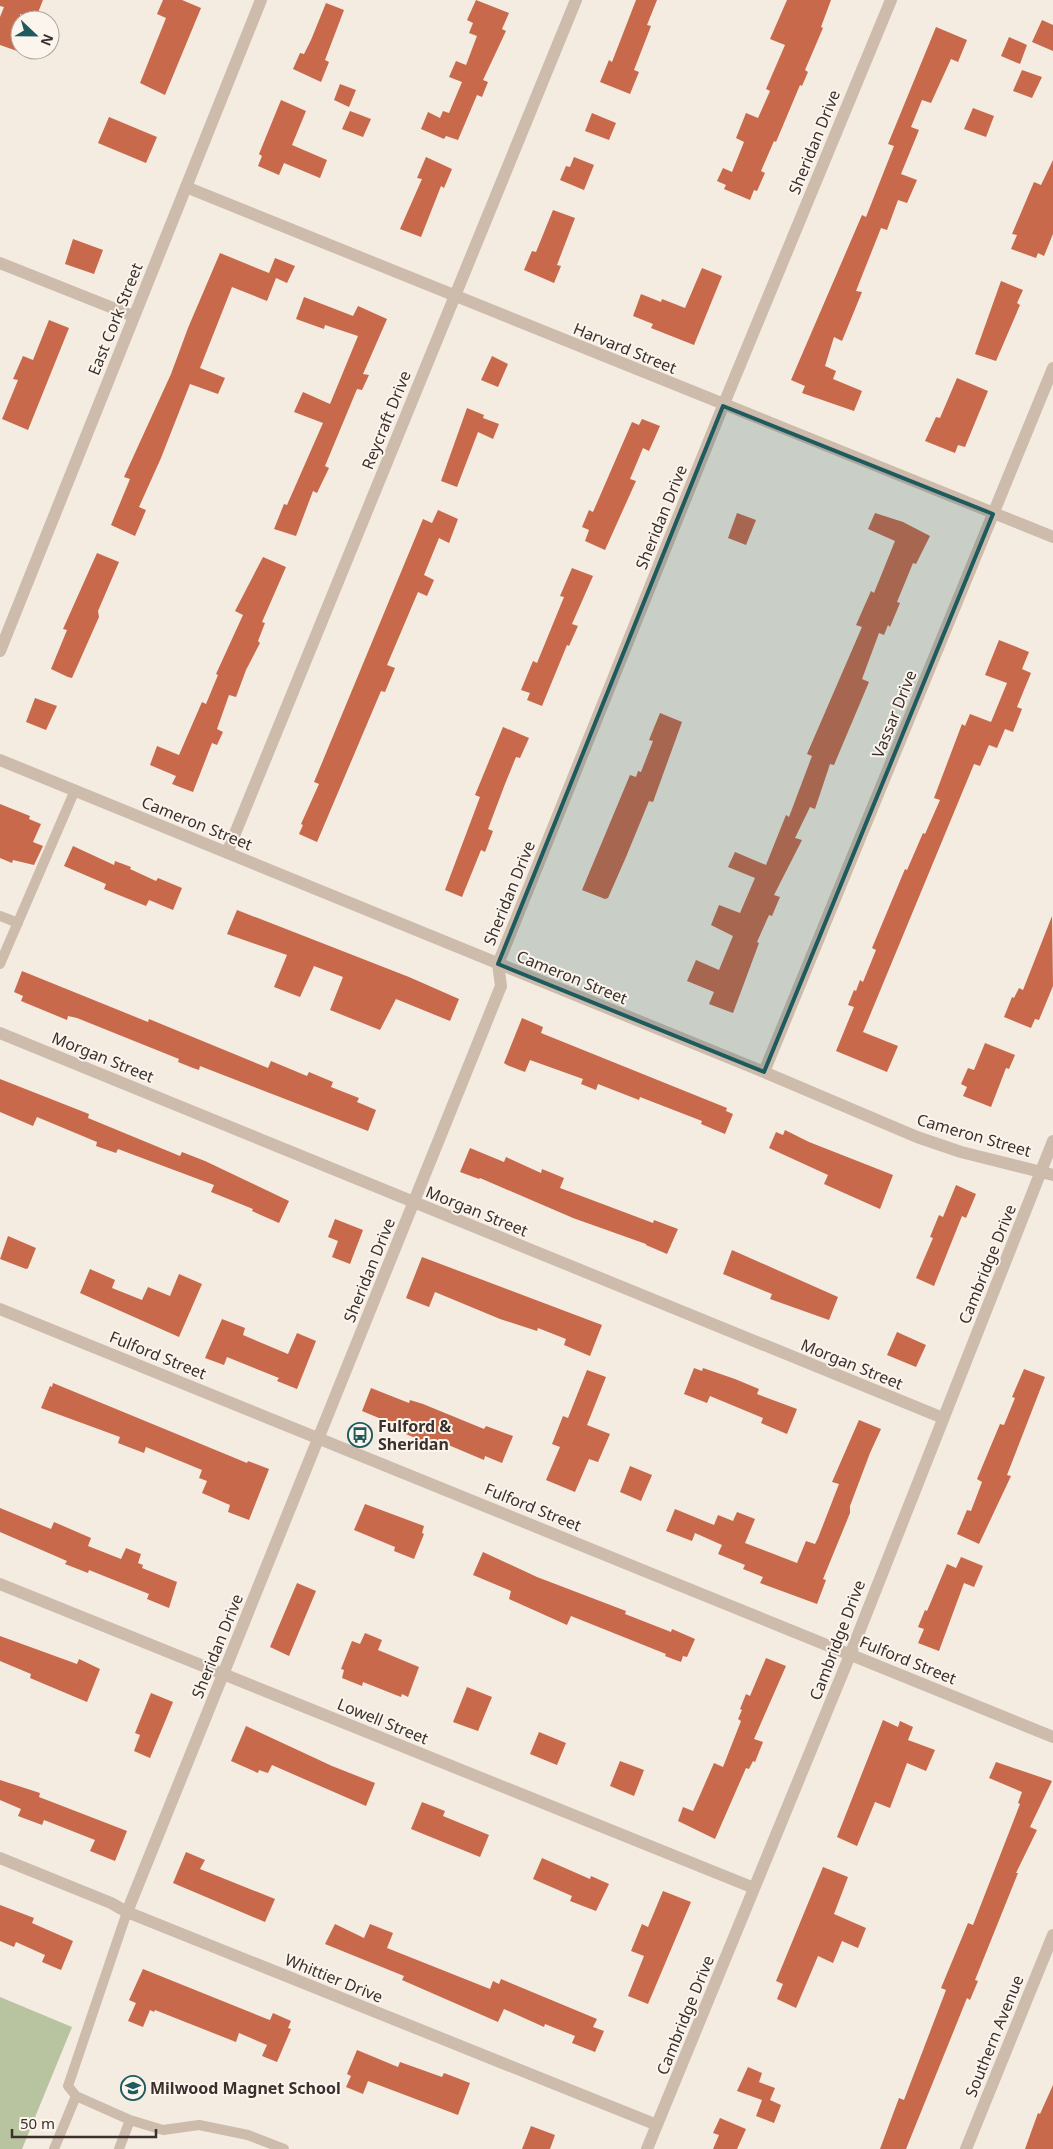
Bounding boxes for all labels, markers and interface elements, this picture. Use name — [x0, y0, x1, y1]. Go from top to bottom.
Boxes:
north arrow — [10, 10, 60, 60]
text: N — [37, 31, 58, 49]
street label: Sheridan Drive — [783, 86, 845, 198]
street label: East Cork Street — [82, 259, 148, 378]
street label: Harvard Street — [570, 317, 680, 379]
street label: Reycraft Drive — [356, 367, 416, 473]
street label: Sheridan Drive — [630, 461, 692, 573]
street label: Vassar Drive — [866, 667, 922, 761]
street label: Cameron Street — [138, 791, 256, 855]
street label: Sheridan Drive — [478, 837, 540, 949]
street label: Cameron Street — [513, 945, 631, 1009]
street label: Morgan Street — [49, 1027, 157, 1088]
street label: Cameron Street — [914, 1108, 1034, 1162]
street label: Morgan Street — [423, 1181, 531, 1242]
street label: Cambridge Drive — [953, 1201, 1021, 1327]
street label: Sheridan Drive — [338, 1214, 400, 1326]
street label: Fulford Street — [106, 1326, 210, 1384]
street label: Morgan Street — [798, 1334, 906, 1395]
place label: Fulford & Sheridan — [378, 1415, 451, 1455]
bus stop icon: Fulford & Sheridan — [347, 1422, 373, 1448]
street label: Fulford Street — [481, 1478, 585, 1536]
street label: Cambridge Drive — [804, 1577, 870, 1703]
street label: Sheridan Drive — [186, 1590, 248, 1702]
street label: Fulford Street — [856, 1631, 960, 1689]
street label: Lowell Street — [334, 1693, 432, 1749]
street label: Whittier Drive — [282, 1948, 386, 2008]
street label: Cambridge Drive — [651, 1952, 719, 2078]
street label: Southern Avenue — [959, 1972, 1029, 2100]
school or university icon: Milwood Magnet School — [120, 2075, 146, 2101]
place label: Milwood Magnet School — [150, 2077, 341, 2099]
scale bar — [12, 2106, 156, 2138]
text: 50 m — [20, 2113, 55, 2133]

